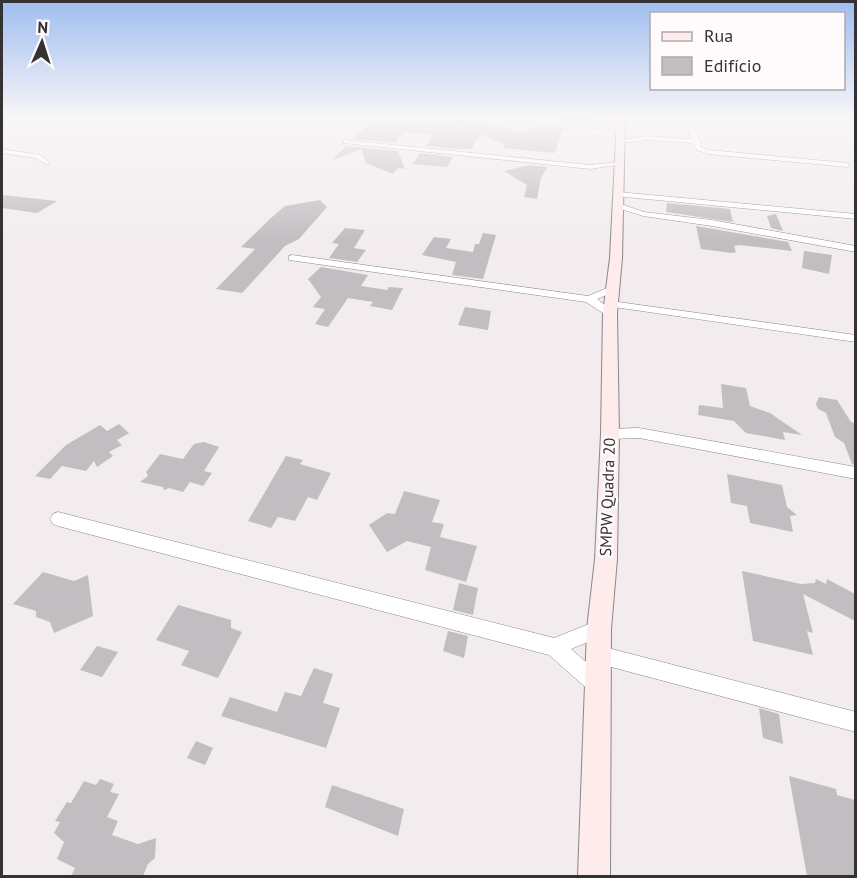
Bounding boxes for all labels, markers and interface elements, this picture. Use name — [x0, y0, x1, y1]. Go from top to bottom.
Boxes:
north arrow — [12, 12, 72, 72]
legend — [650, 12, 845, 90]
text: N — [37, 17, 49, 37]
text: Rua — [704, 24, 733, 47]
text: Edifício — [704, 54, 761, 77]
street label: SMPW Quadra 20 — [595, 437, 619, 557]

